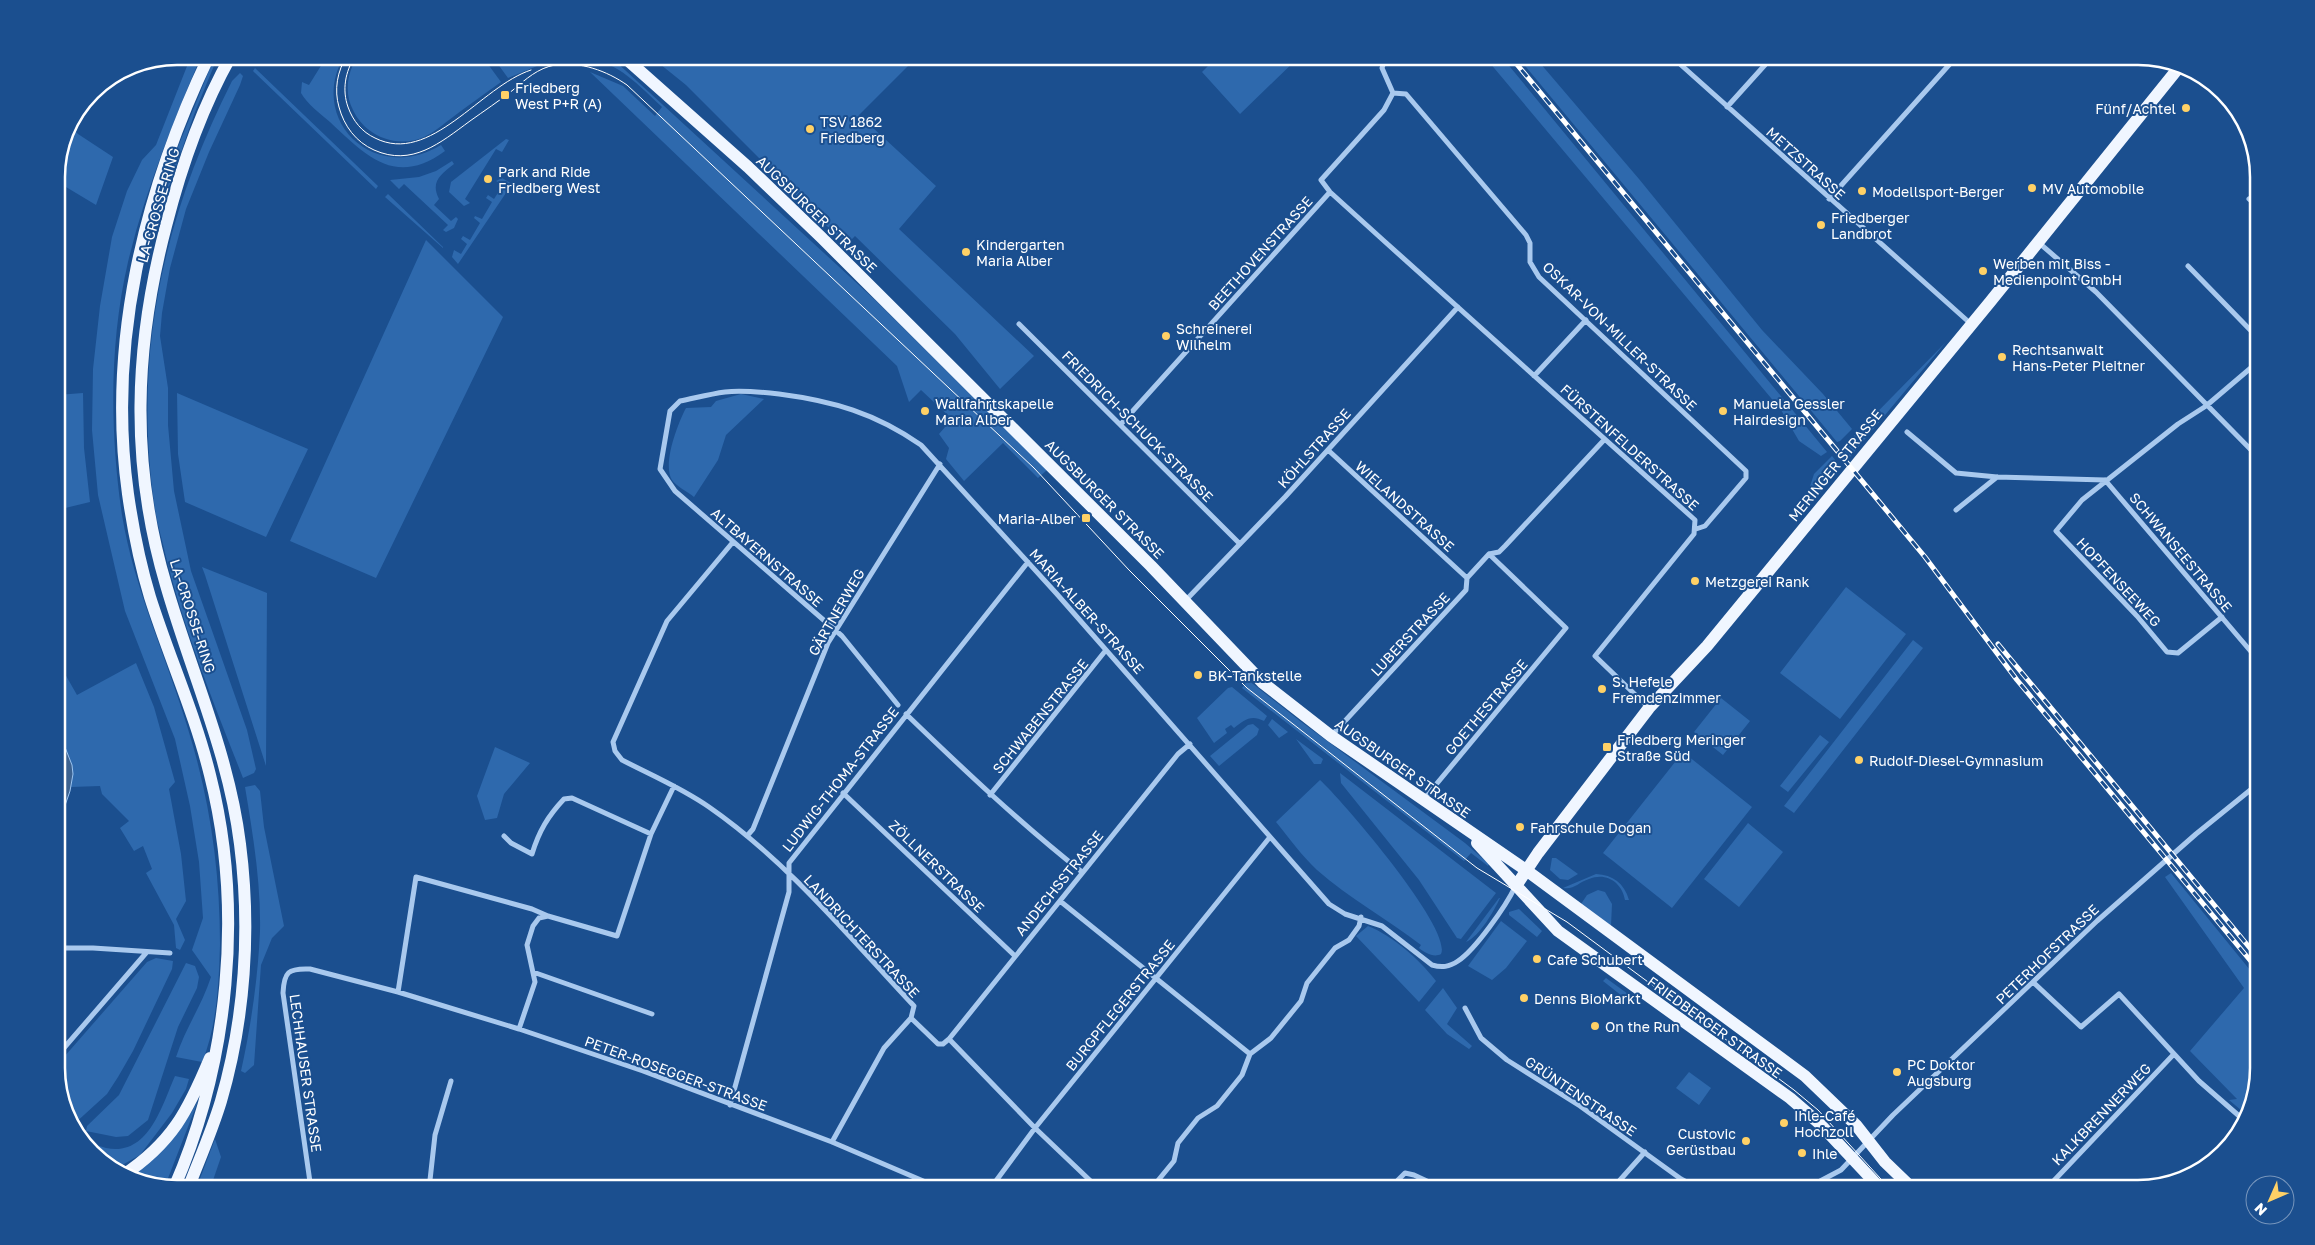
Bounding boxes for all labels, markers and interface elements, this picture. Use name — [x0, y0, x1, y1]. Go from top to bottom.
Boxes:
place label: Friedberg West P+R (A) — [515, 79, 602, 112]
marker: Friedberg West P+R (A) — [499, 89, 511, 101]
place label: Fünf/Achtel — [2095, 100, 2176, 117]
marker: Fünf/Achtel — [2180, 102, 2192, 114]
place label: TSV 1862 Friedberg — [820, 113, 885, 146]
marker: TSV 1862 Friedberg — [804, 123, 816, 135]
street label: METZSTRASSE — [1763, 123, 1849, 203]
street label: LA-CROSSE-RING — [133, 145, 183, 264]
street label: AUGSBURGER STRASSE — [753, 152, 881, 276]
place label: Park and Ride Friedberg West — [498, 163, 600, 196]
marker: Park and Ride Friedberg West — [482, 173, 494, 185]
place label: MV Automobile — [2042, 180, 2144, 197]
marker: MV Automobile — [2026, 182, 2038, 194]
place label: Modellsport-Berger — [1872, 183, 2004, 200]
marker: Modellsport-Berger — [1856, 185, 1868, 197]
street label: BEETHOVENSTRASSE — [1204, 193, 1316, 313]
place label: Friedberger Landbrot — [1831, 209, 1910, 242]
marker: Friedberger Landbrot — [1815, 219, 1827, 231]
place label: Kindergarten Maria Alber — [976, 236, 1065, 269]
marker: Kindergarten Maria Alber — [960, 246, 972, 258]
place label: Werben mit Biss - Medienpoint GmbH — [1993, 255, 2122, 288]
street label: OSKAR-VON-MILLER-STRASSE — [1539, 258, 1701, 414]
marker: Werben mit Biss - Medienpoint GmbH — [1977, 265, 1989, 277]
place label: Schreinerei Wilhelm — [1176, 320, 1252, 353]
marker: Schreinerei Wilhelm — [1160, 330, 1172, 342]
place label: Rechtsanwalt Hans-Peter Pleitner — [2012, 341, 2145, 374]
street label: FRIEDRICH-SCHUCK-STRASSE — [1059, 347, 1217, 505]
marker: Rechtsanwalt Hans-Peter Pleitner — [1996, 351, 2008, 363]
street label: FÜRSTENFELDERSTRASSE — [1557, 380, 1703, 514]
place label: Wallfahrtskapelle Maria Alber — [935, 395, 1054, 428]
place label: Manuela Gessler Hairdesign — [1733, 395, 1845, 428]
marker: Wallfahrtskapelle Maria Alber — [919, 405, 931, 417]
street label: KÖHLSTRASSE — [1274, 405, 1354, 491]
marker: Manuela Gessler Hairdesign — [1717, 405, 1729, 417]
street label: MERINGER STRASSE — [1785, 406, 1885, 524]
street label: AUGSBURGER STRASSE — [1042, 436, 1168, 562]
street label: WIELANDSTRASSE — [1352, 457, 1458, 555]
street label: SCHWANSEESTRASSE — [2126, 489, 2236, 615]
street label: ALTBAYERNSTRASSE — [708, 504, 826, 610]
place label: Maria-Alber — [998, 510, 1077, 527]
marker: Maria-Alber — [1080, 512, 1092, 524]
street label: HOPFENSEEWEG — [2073, 534, 2165, 630]
street label: MARIA-ALBER-STRASSE — [1026, 545, 1148, 677]
street label: LA-CROSSE-RING — [167, 557, 219, 675]
street label: GÄRTNERWEG — [804, 565, 868, 658]
place label: Metzgerei Rank — [1705, 573, 1810, 590]
marker: Metzgerei Rank — [1689, 575, 1701, 587]
street label: LUBERSTRASSE — [1367, 589, 1453, 679]
street label: SCHWABENSTRASSE — [989, 655, 1091, 777]
street label: GOETHESTRASSE — [1441, 656, 1531, 758]
place label: BK-Tankstelle — [1208, 667, 1302, 684]
marker: BK-Tankstelle — [1192, 669, 1204, 681]
place label: S. Hefele Fremdenzimmer — [1612, 673, 1721, 706]
marker: S. Hefele Fremdenzimmer — [1596, 683, 1608, 695]
street label: LUDWIG-THOMA-STRASSE — [778, 703, 902, 855]
street label: AUGSBURGER STRASSE — [1332, 715, 1474, 821]
place label: Friedberg Meringer Straße Süd — [1617, 731, 1746, 764]
marker: Friedberg Meringer Straße Süd — [1601, 741, 1613, 753]
place label: Rudolf-Diesel-Gymnasium — [1869, 752, 2043, 769]
marker: Rudolf-Diesel-Gymnasium — [1853, 754, 1865, 766]
street label: ZÖLLNERSTRASSE — [886, 816, 988, 916]
place label: Fahrschule Dogan — [1530, 819, 1651, 836]
marker: Fahrschule Dogan — [1514, 821, 1526, 833]
street label: ANDECHSSTRASSE — [1011, 827, 1107, 939]
street label: LANDRICHTERSTRASSE — [801, 871, 923, 1001]
street label: PETERHOFSTRASSE — [1992, 900, 2102, 1008]
street label: BURGPFLEGERSTRASSE — [1062, 936, 1178, 1074]
place label: Cafe Schubert — [1547, 951, 1643, 968]
marker: Cafe Schubert — [1531, 953, 1543, 965]
street label: FRIEDBERGER STRASSE — [1644, 972, 1786, 1082]
place label: Denns BioMarkt — [1534, 990, 1641, 1007]
marker: Denns BioMarkt — [1518, 992, 1530, 1004]
street label: LECHHAUSER STRASSE — [286, 993, 326, 1153]
place label: On the Run — [1605, 1018, 1680, 1035]
marker: On the Run — [1589, 1020, 1601, 1032]
street label: PETER-ROSEGGER-STRASSE — [582, 1032, 770, 1114]
street label: GRÜNTENSTRASSE — [1522, 1052, 1640, 1140]
place label: PC Doktor Augsburg — [1907, 1056, 1976, 1089]
street label: KALKBRENNERWEG — [2048, 1059, 2154, 1169]
marker: PC Doktor Augsburg — [1891, 1066, 1903, 1078]
place label: Ihle-Café Hochzoll — [1794, 1107, 1855, 1140]
marker: Ihle-Café Hochzoll — [1778, 1117, 1790, 1129]
place label: Custovic Gerüstbau — [1666, 1125, 1736, 1158]
marker: Custovic Gerüstbau — [1740, 1135, 1752, 1147]
place label: Ihle — [1812, 1145, 1837, 1162]
marker: Ihle — [1796, 1147, 1808, 1159]
north arrow — [2245, 1175, 2295, 1225]
text: N — [2251, 1200, 2270, 1219]

